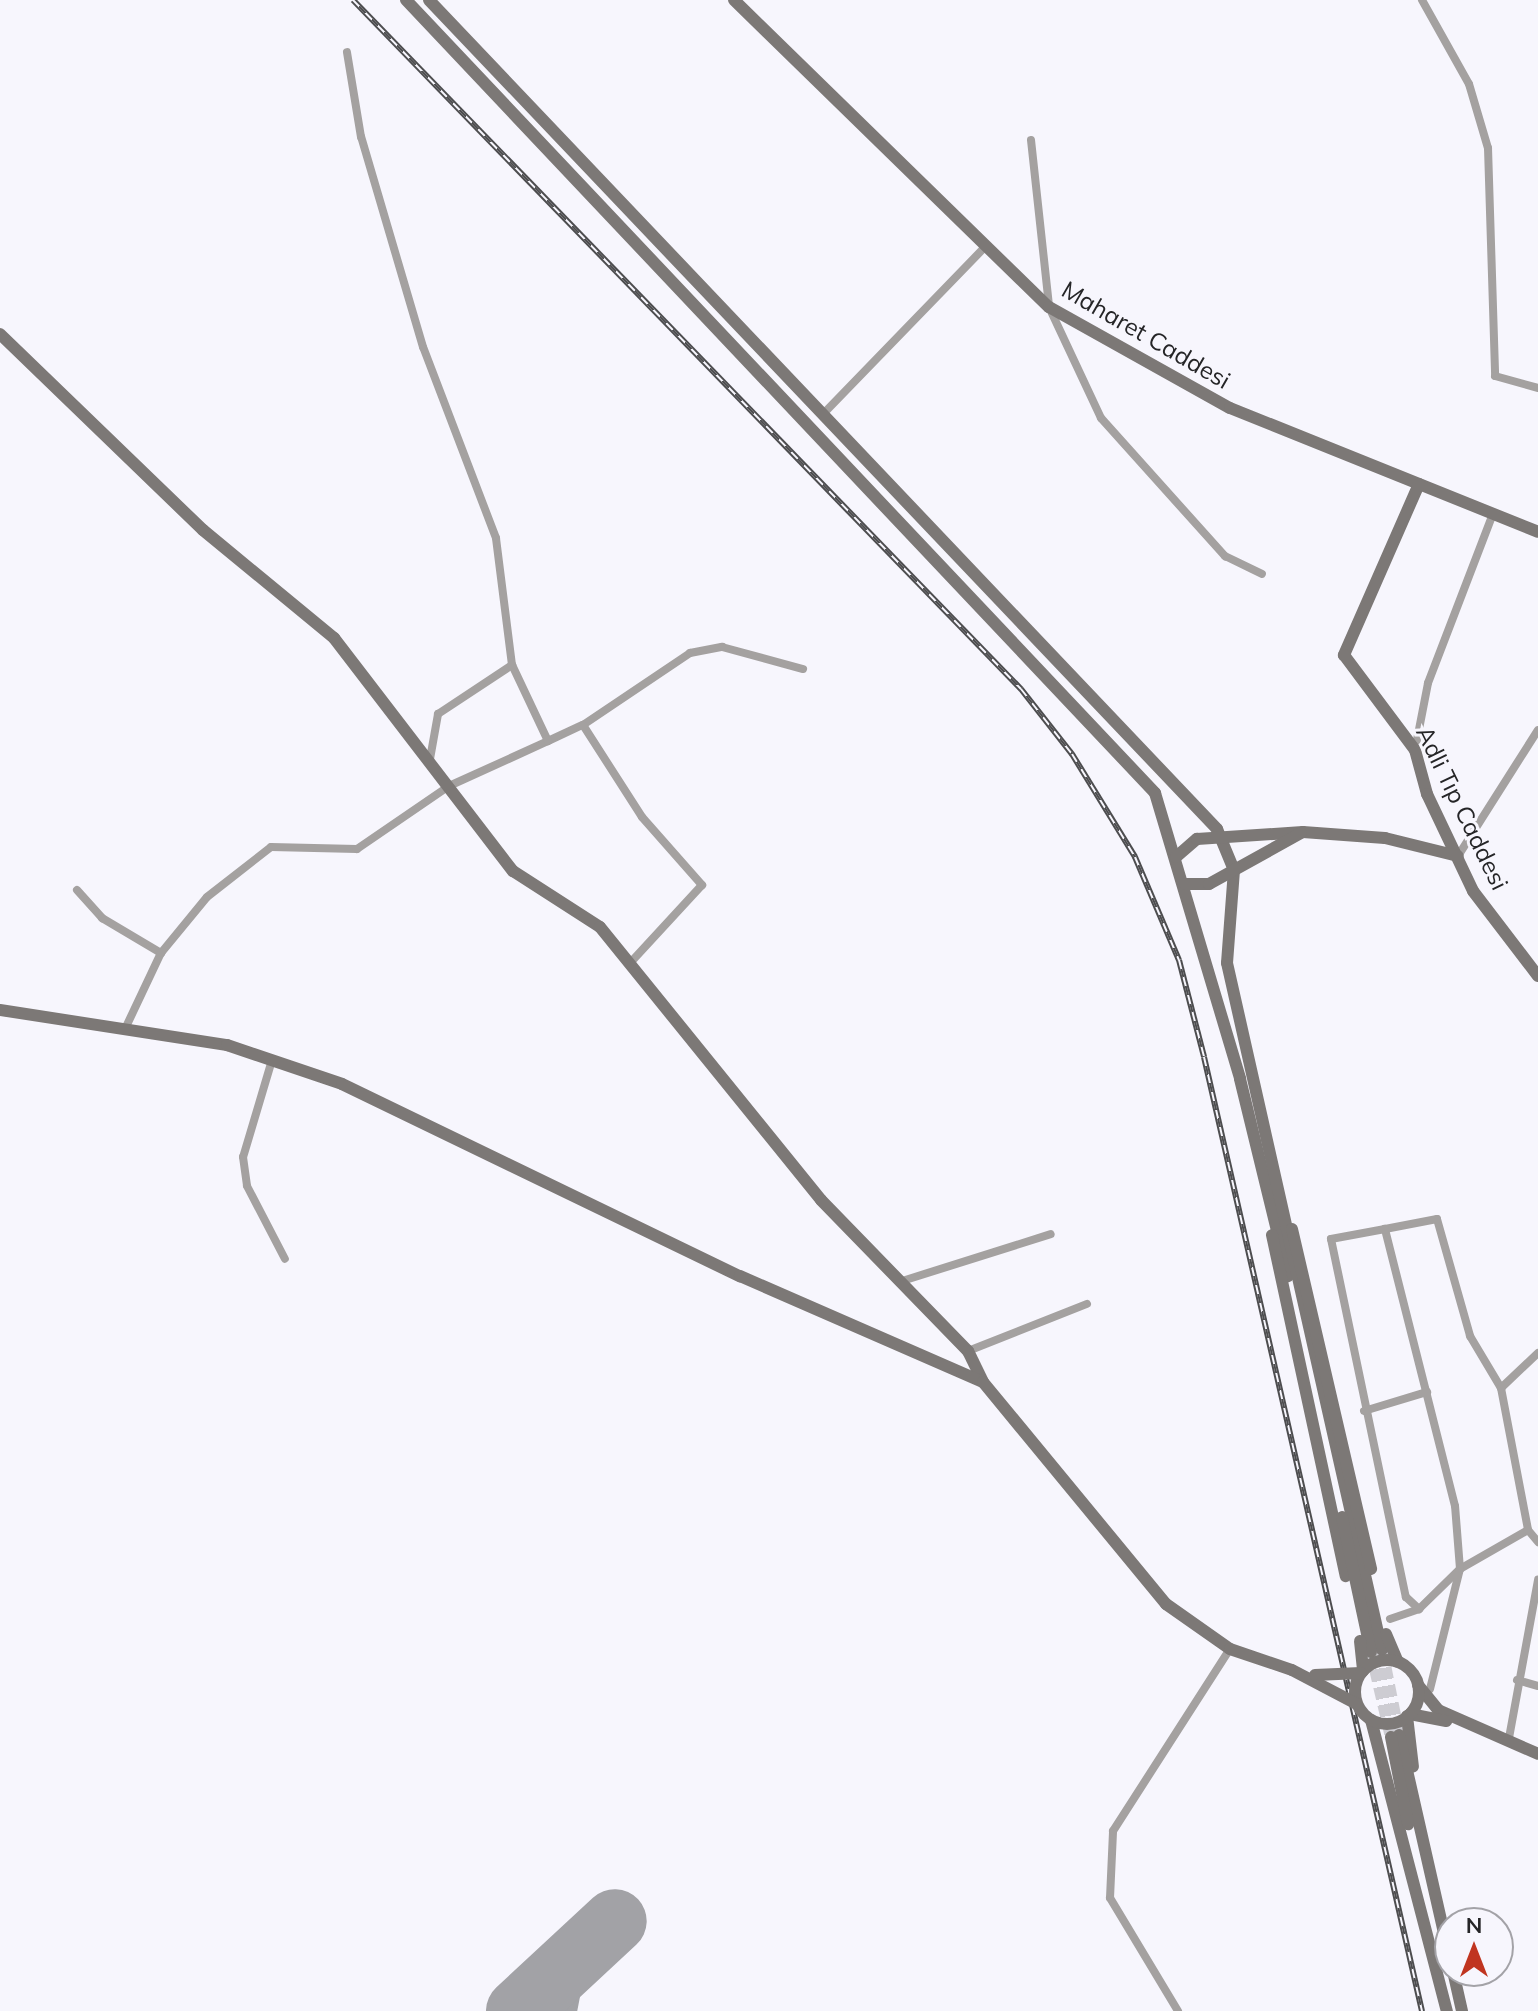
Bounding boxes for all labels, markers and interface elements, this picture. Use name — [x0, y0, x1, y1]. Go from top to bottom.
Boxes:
street label: Maharet Caddesi — [1057, 275, 1235, 395]
street label: Adli Tıp Caddesi — [1410, 721, 1514, 895]
north arrow — [1434, 1907, 1514, 1987]
text: N — [1466, 1911, 1482, 1939]

